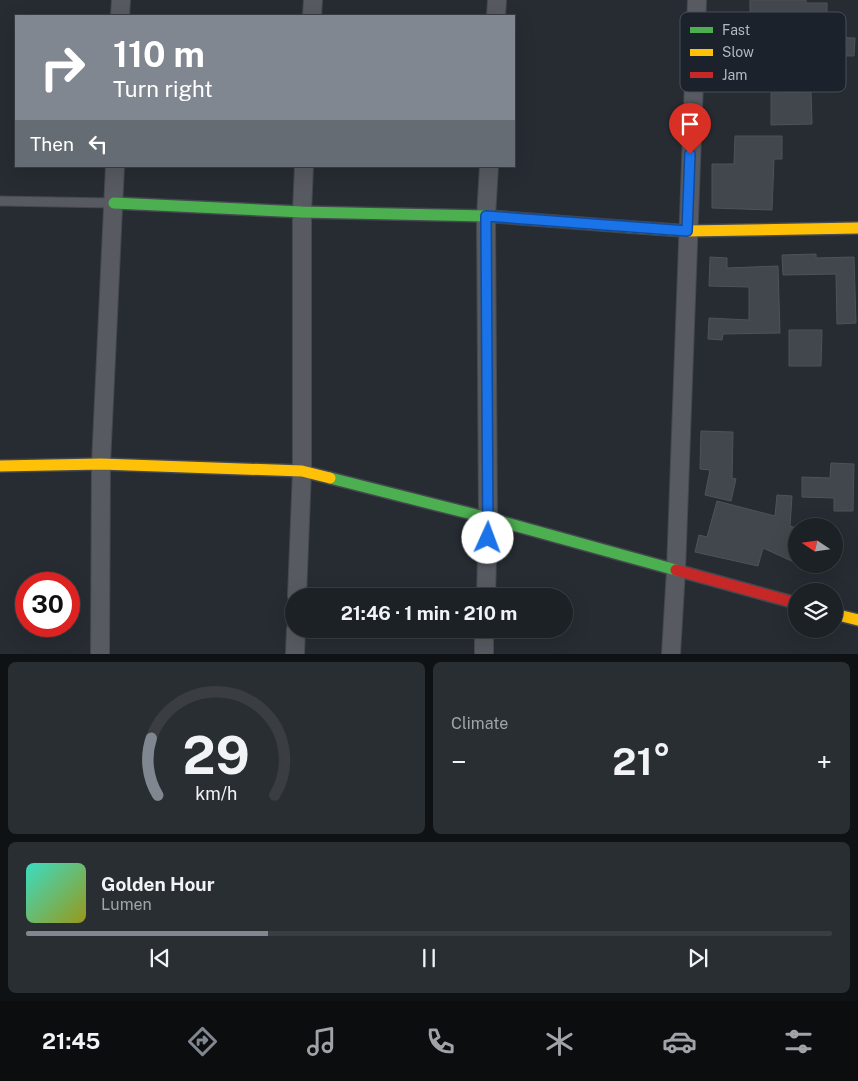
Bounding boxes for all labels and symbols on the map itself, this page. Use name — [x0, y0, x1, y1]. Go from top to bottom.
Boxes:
legend — [680, 12, 846, 92]
text: Fast — [722, 22, 750, 38]
text: Slow — [722, 44, 754, 60]
text: Jam — [722, 67, 747, 83]
pin — [669, 103, 711, 154]
position arrow — [461, 511, 513, 563]
north arrow — [788, 518, 842, 572]
speed limit sign: 30 — [15, 572, 80, 637]

